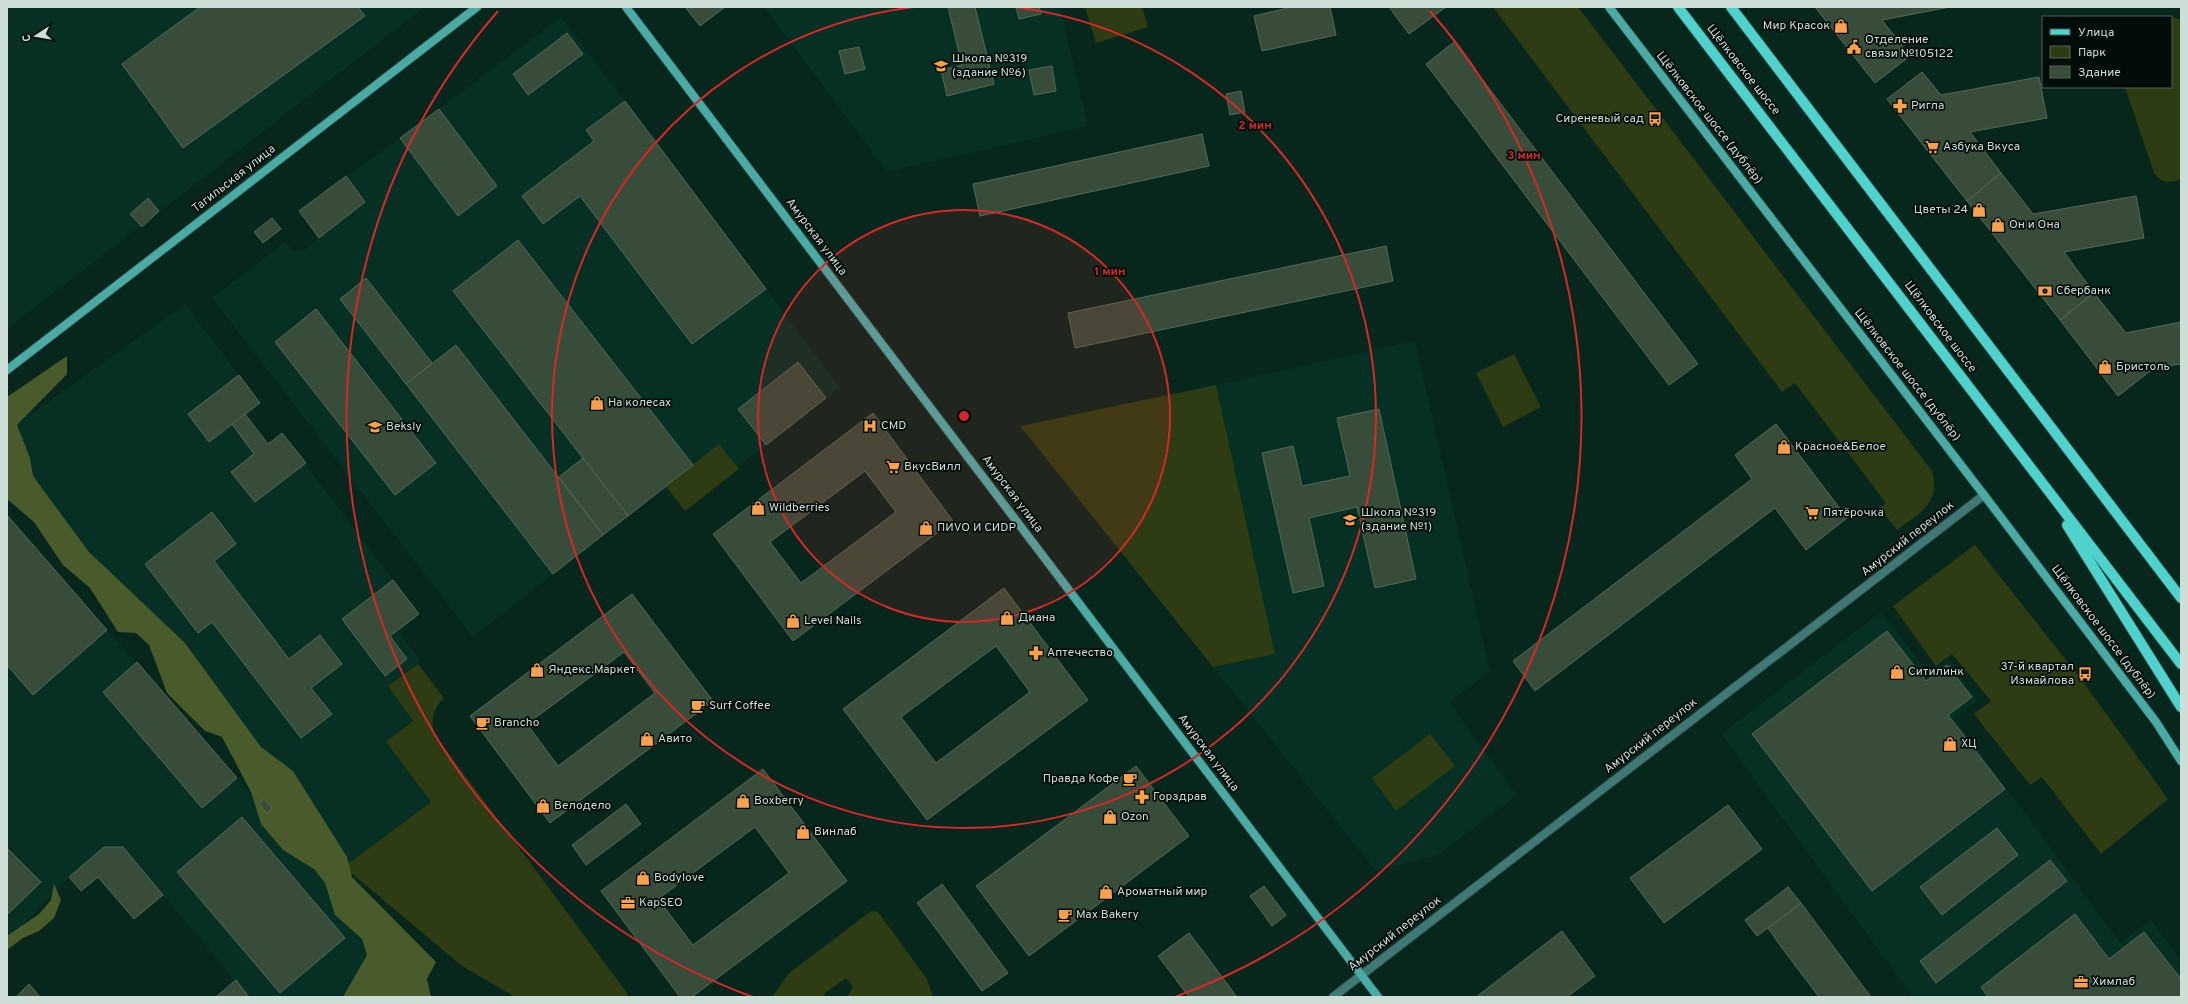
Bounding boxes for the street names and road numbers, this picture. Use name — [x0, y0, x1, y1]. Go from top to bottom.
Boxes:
street label: Щёлковское шоссе — [1702, 21, 1784, 119]
street label: Щёлковское шоссе (дублёр) — [1652, 48, 1766, 188]
street label: Тагильская улица — [189, 141, 279, 217]
street label: Амурская улица — [782, 195, 850, 279]
street label: Щёлковское шоссе — [1900, 278, 1980, 376]
street label: Щёлковское шоссе (дублёр) — [1850, 305, 1964, 445]
street label: Амурская улица — [978, 452, 1046, 536]
street label: Амурский переулок — [1858, 498, 1958, 580]
street label: Щёлковское шоссе (дублёр) — [2047, 562, 2159, 702]
street label: Амурский переулок — [1601, 695, 1701, 777]
street label: Амурская улица — [1174, 711, 1242, 795]
street label: Амурский переулок — [1345, 893, 1445, 975]

